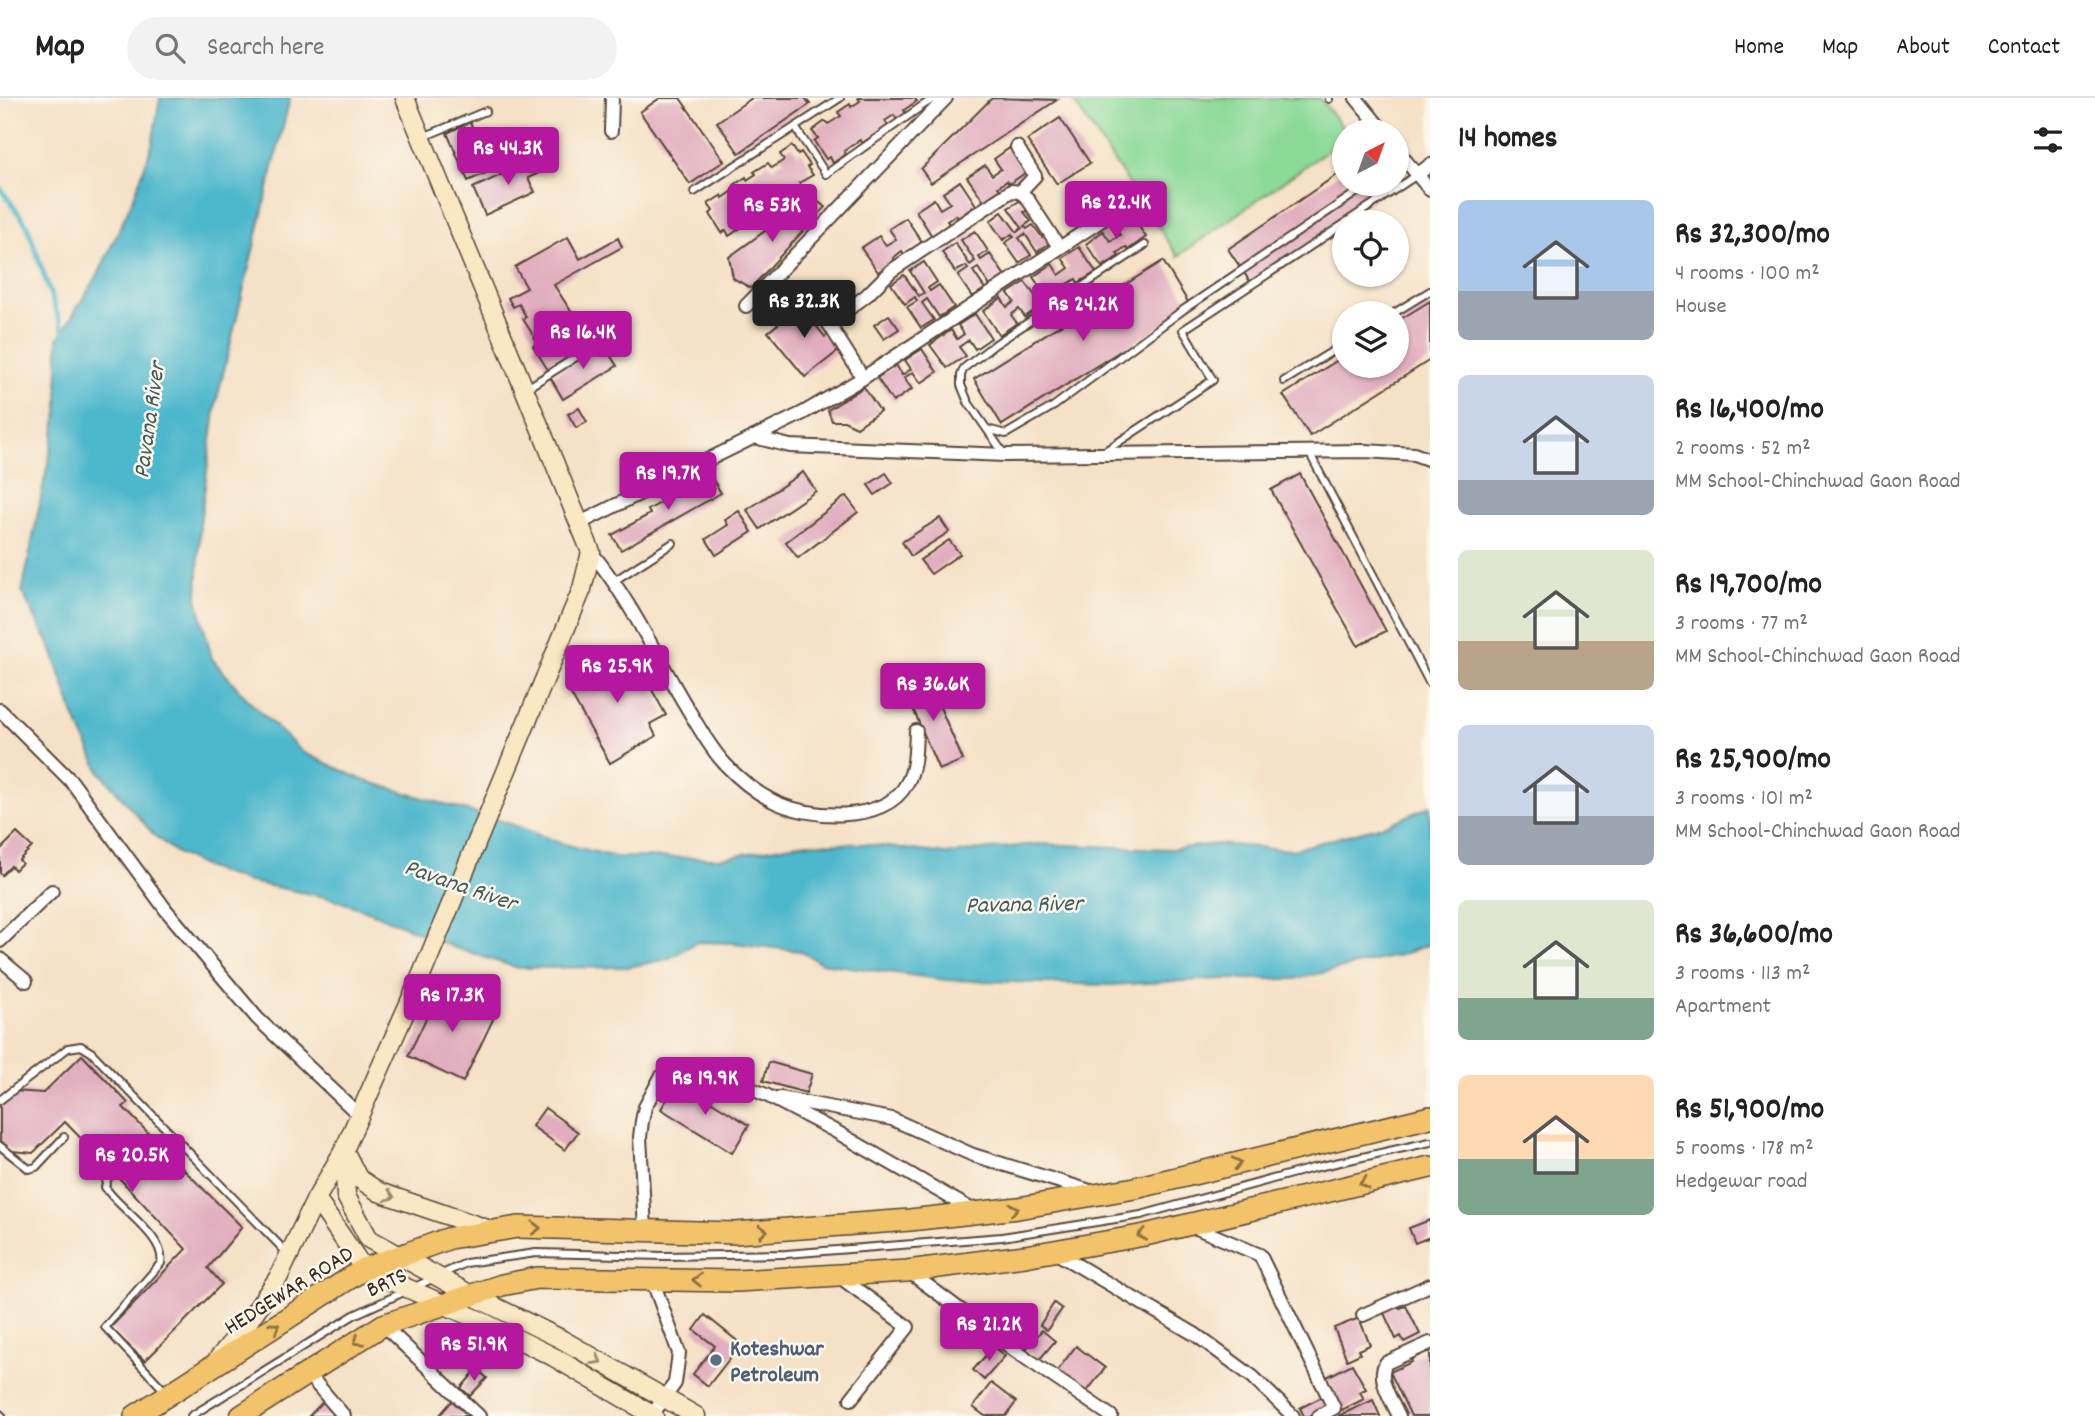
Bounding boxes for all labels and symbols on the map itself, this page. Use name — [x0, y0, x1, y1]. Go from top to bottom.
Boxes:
north arrow — [1332, 119, 1409, 196]
pin: Rs 44.3K — [436, 127, 580, 187]
pin: Rs 22.4K — [1044, 181, 1188, 241]
pin: Rs 53K — [715, 184, 829, 244]
pin: Rs 32.3K — [732, 280, 876, 340]
pin: Rs 24.2K — [1011, 284, 1155, 343]
pin: Rs 16.4K — [511, 312, 655, 371]
water label: Pavana River — [126, 357, 176, 481]
pin: Rs 19.7K — [596, 452, 740, 512]
pin: Rs 25.9K — [545, 646, 689, 705]
pin: Rs 36.6K — [861, 664, 1005, 723]
water label: Pavana River — [399, 852, 524, 923]
water label: Pavana River — [965, 888, 1086, 924]
pin: Rs 17.3K — [380, 974, 524, 1034]
pin: Rs 19.9K — [633, 1058, 777, 1117]
pin: Rs 20.5K — [60, 1134, 204, 1194]
one-way arrow — [1231, 1157, 1243, 1171]
one-way arrow — [1358, 1175, 1370, 1189]
one-way arrow — [384, 1188, 396, 1202]
one-way arrow — [1008, 1201, 1020, 1216]
one-way arrow — [531, 1220, 542, 1235]
one-way arrow — [758, 1223, 769, 1238]
one-way arrow — [1136, 1227, 1148, 1242]
street label: HEDGEWAR ROAD — [219, 1239, 361, 1345]
street label: BRTS — [362, 1260, 413, 1308]
one-way arrow — [691, 1272, 702, 1287]
pin: Rs 21.2K — [917, 1304, 1061, 1363]
one-way arrow — [268, 1323, 281, 1336]
pin: Rs 51.9K — [402, 1324, 546, 1383]
one-way arrow — [353, 1333, 366, 1346]
place label: Koteshwar Petroleum — [730, 1334, 824, 1393]
one-way arrow — [590, 1352, 603, 1365]
marker: Koteshwar Petroleum — [708, 1352, 724, 1368]

